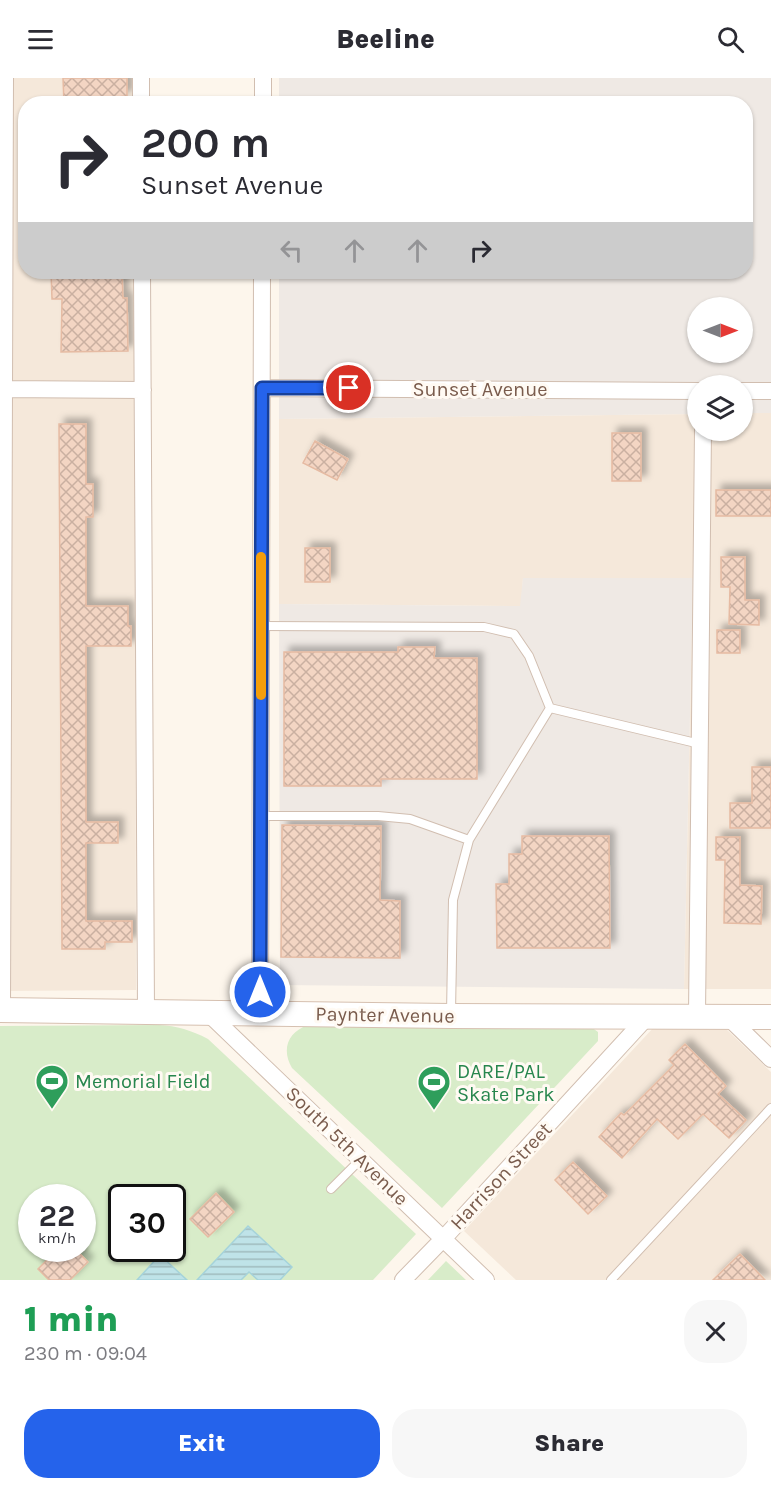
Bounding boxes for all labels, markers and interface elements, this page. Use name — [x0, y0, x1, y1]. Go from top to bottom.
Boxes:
icon: menu — [24, 23, 57, 56]
text: Beeline — [336, 23, 435, 55]
icon: search — [714, 23, 747, 56]
text: 200 m — [141, 118, 270, 168]
icon: right — [42, 120, 120, 198]
text: Sunset Avenue — [141, 169, 323, 201]
icon: left — [275, 234, 308, 267]
icon: ahead — [338, 234, 371, 267]
icon: ahead — [401, 234, 434, 267]
icon: right — [464, 234, 497, 267]
north arrow — [687, 297, 753, 363]
map controls — [687, 297, 753, 441]
pin — [323, 362, 374, 413]
icon: arrive — [332, 371, 365, 404]
button: layers — [687, 375, 753, 441]
street label: Sunset Avenue — [412, 378, 548, 401]
position arrow — [228, 960, 292, 1024]
street label: Paynter Avenue — [315, 1002, 455, 1028]
place label: DARE/PAL Skate Park — [457, 1060, 555, 1106]
sports icon: Memorial Field — [34, 1063, 70, 1110]
sports icon: DARE/PAL Skate Park — [416, 1064, 452, 1111]
place label: Memorial Field — [75, 1070, 211, 1093]
street label: South 5th Avenue — [281, 1082, 413, 1210]
street label: Harrison Street — [446, 1117, 557, 1234]
speed limit sign: 30 — [108, 1184, 186, 1262]
text: 22 — [39, 1198, 75, 1234]
text: km/h — [38, 1229, 76, 1247]
text: 1 min — [24, 1298, 118, 1340]
button: close — [684, 1300, 747, 1363]
text: 230 m · 09:04 — [24, 1342, 147, 1365]
button: Exit — [24, 1409, 380, 1478]
button: Share — [392, 1409, 747, 1478]

